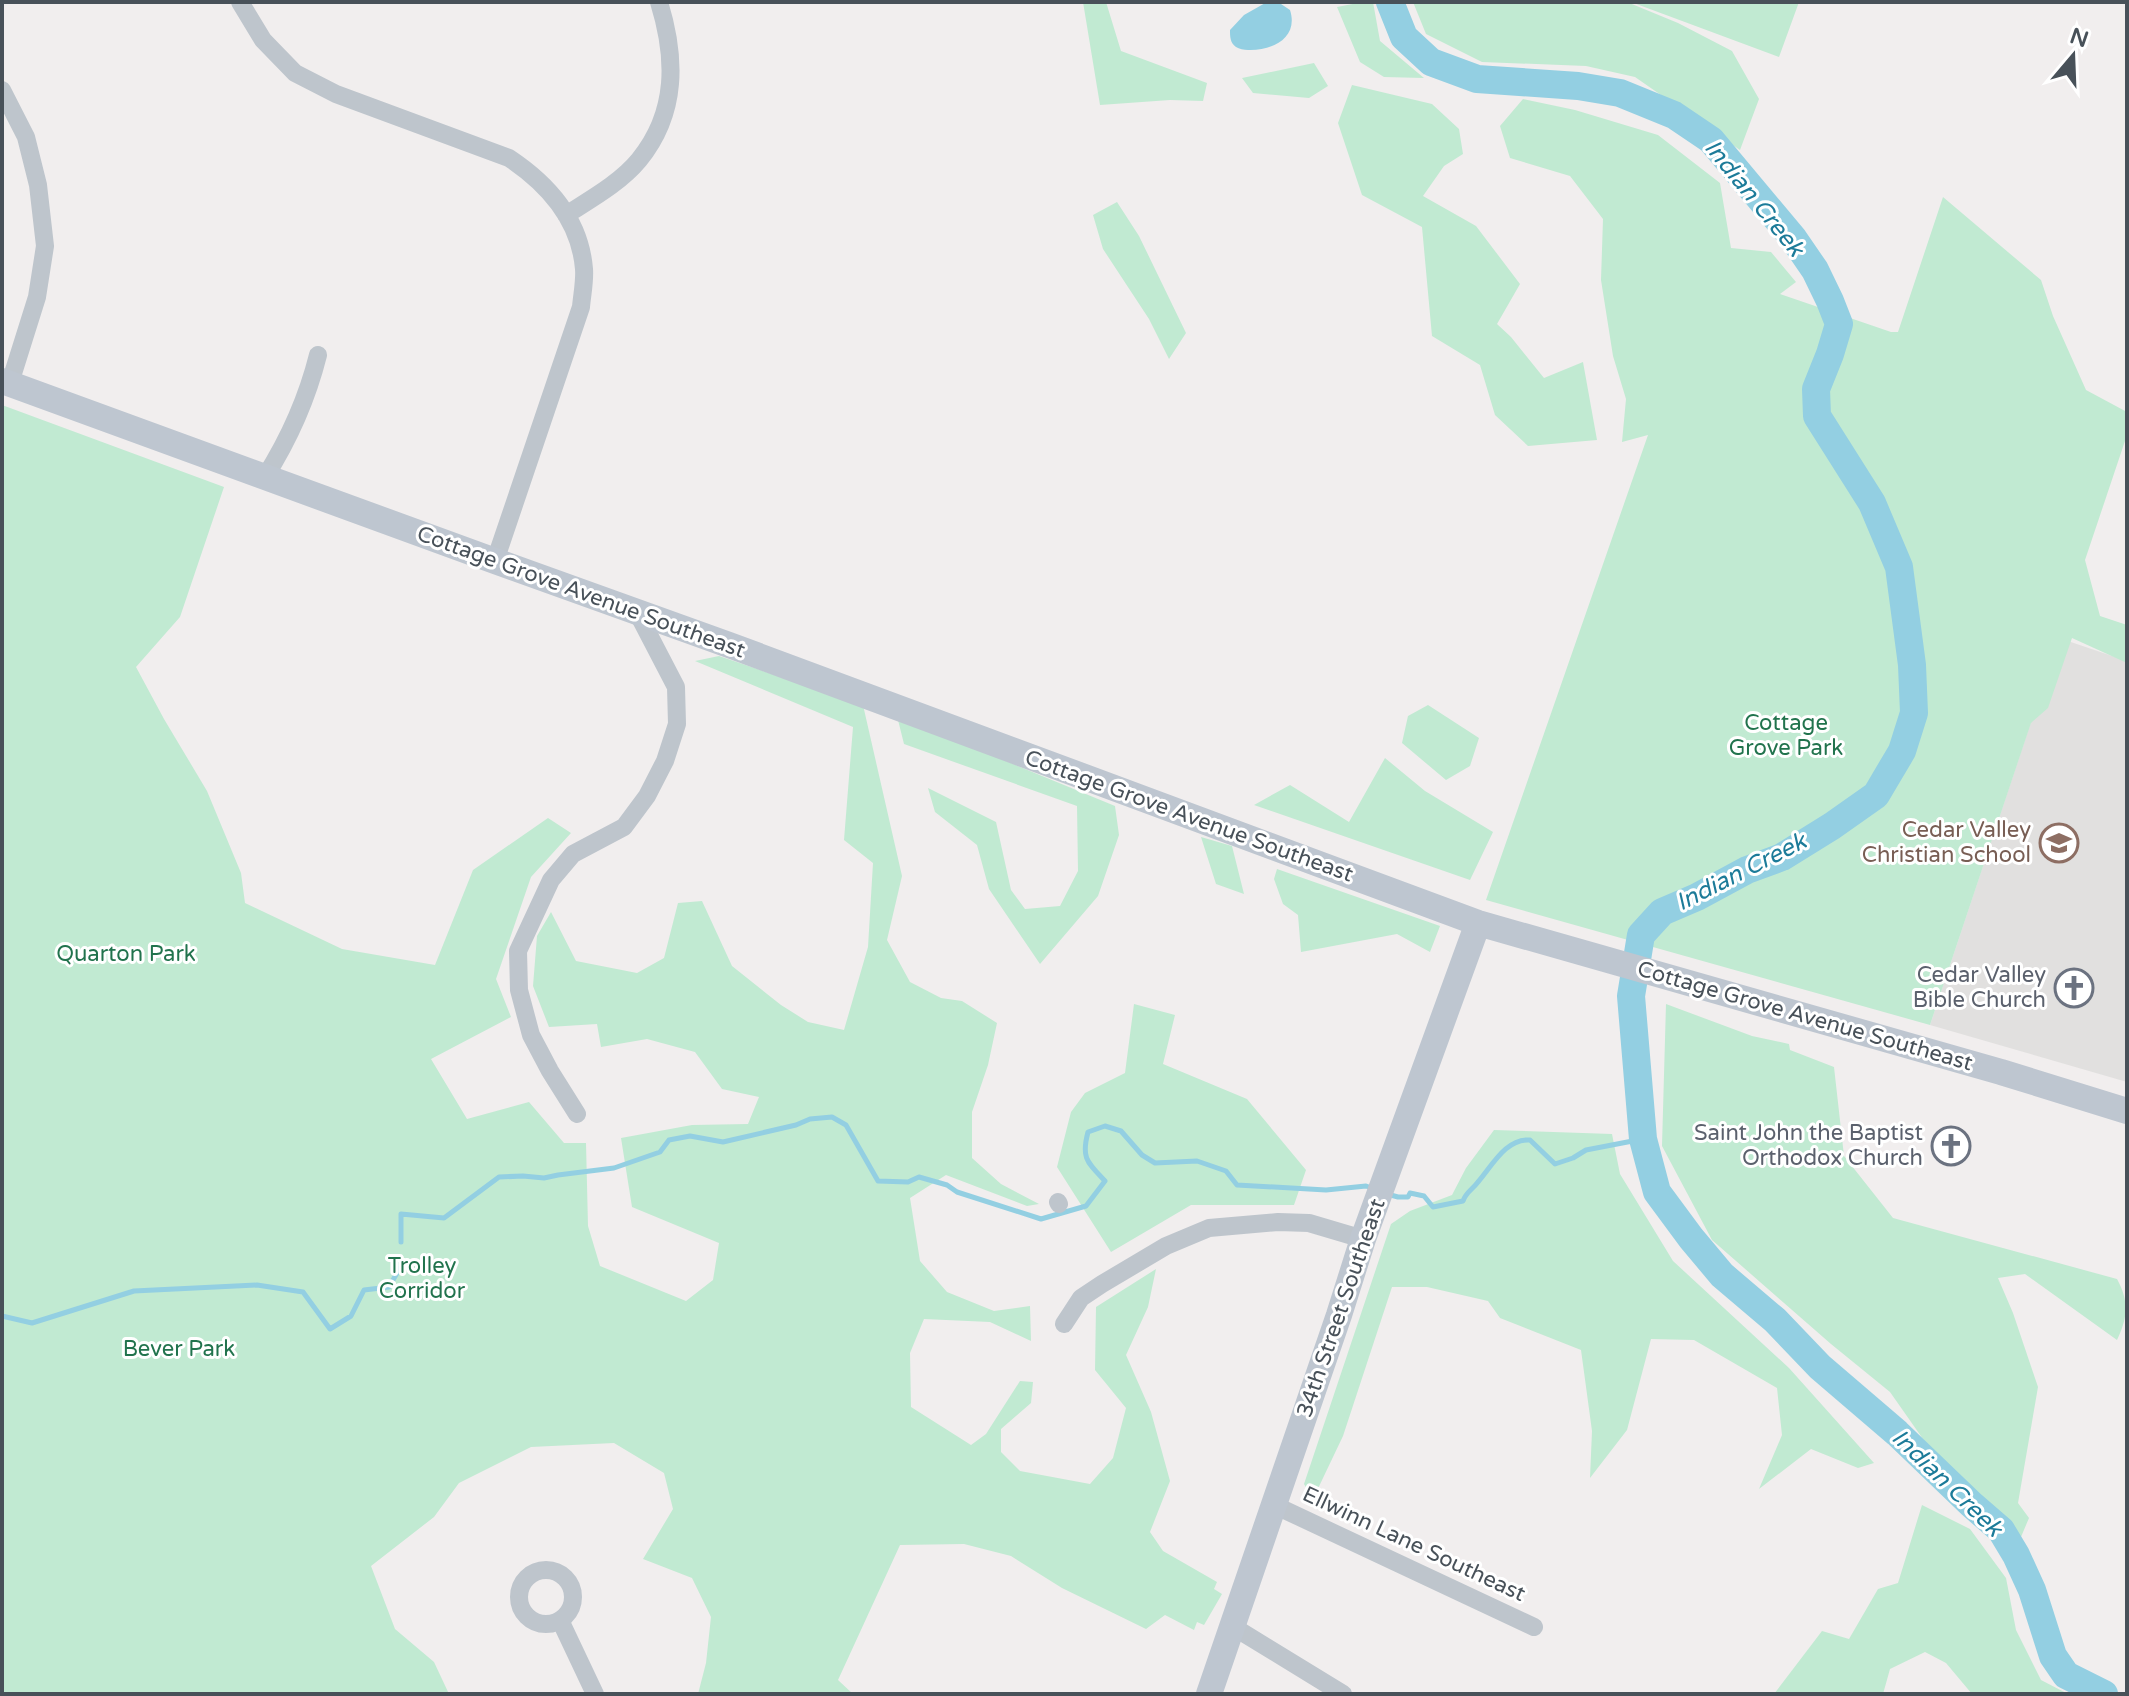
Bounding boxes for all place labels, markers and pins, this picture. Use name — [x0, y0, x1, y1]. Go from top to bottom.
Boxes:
place label: Cedar Valley Christian School — [1862, 817, 2031, 868]
school or university icon: Cedar Valley Christian School — [2038, 822, 2080, 864]
place label: Cedar Valley Bible Church — [1913, 962, 2046, 1013]
church icon: Cedar Valley Bible Church — [2053, 967, 2095, 1009]
place label: Saint John the Baptist Orthodox Church — [1694, 1120, 1923, 1171]
church icon: Saint John the Baptist Orthodox Church — [1930, 1125, 1972, 1167]

